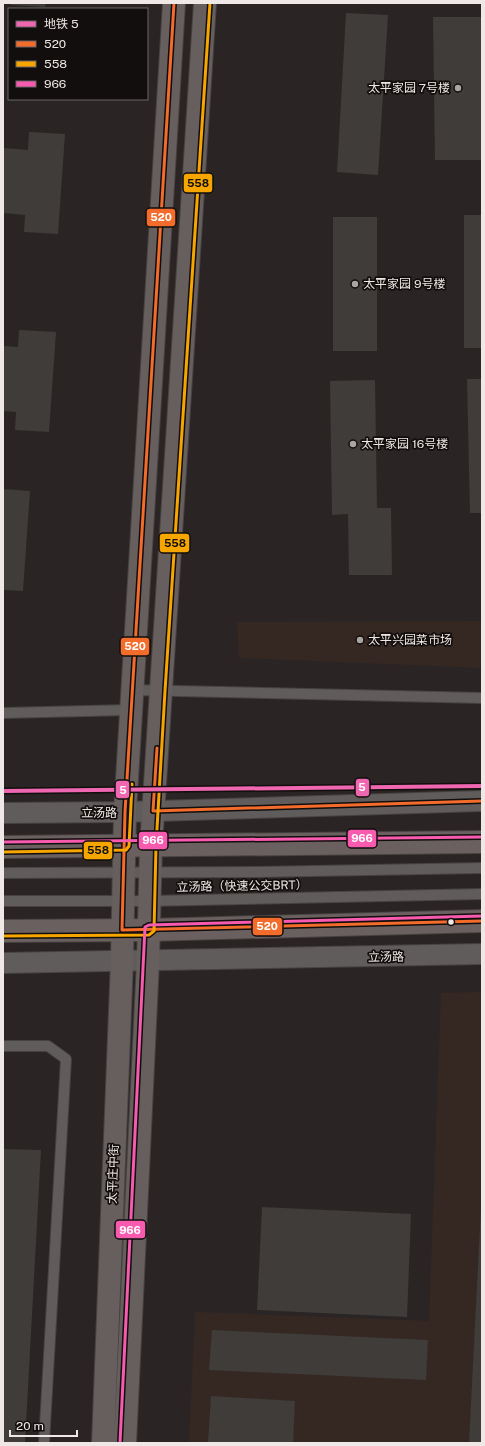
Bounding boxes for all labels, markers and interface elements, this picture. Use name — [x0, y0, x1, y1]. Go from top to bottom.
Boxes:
legend — [8, 8, 148, 100]
text: 地铁 5 — [44, 17, 79, 31]
text: 520 — [44, 37, 66, 51]
text: 558 — [44, 57, 67, 71]
text: 966 — [44, 77, 66, 91]
place label: 太平家园 7号楼 — [368, 81, 450, 95]
marker: 太平家园 7号楼 — [453, 83, 463, 93]
line badge: 558 — [183, 173, 213, 193]
text: 558 — [187, 177, 209, 189]
line badge: 520 — [146, 208, 176, 227]
text: 520 — [150, 211, 172, 223]
place label: 太平家园 9号楼 — [363, 277, 445, 291]
marker: 太平家园 9号楼 — [350, 279, 360, 289]
place label: 太平家园 16号楼 — [361, 437, 448, 451]
marker: 太平家园 16号楼 — [348, 439, 358, 449]
line badge: 558 — [159, 533, 190, 553]
text: 558 — [164, 537, 186, 549]
place label: 太平兴园菜市场 — [368, 633, 452, 647]
marker: 太平兴园菜市场 — [355, 635, 365, 645]
line badge: 520 — [120, 637, 150, 656]
text: 520 — [124, 640, 146, 652]
line badge: 5 — [355, 778, 370, 797]
line badge: 5 — [115, 780, 130, 799]
text: 5 — [358, 781, 366, 793]
text: 5 — [119, 784, 127, 796]
street label: 立汤路 — [81, 806, 117, 820]
line badge: 966 — [347, 829, 377, 848]
line badge: 966 — [138, 831, 168, 850]
text: 966 — [351, 832, 373, 844]
text: 966 — [142, 834, 164, 846]
line badge: 558 — [83, 841, 113, 860]
text: 558 — [87, 844, 109, 856]
street label: 立汤路（快速公交BRT） — [176, 878, 308, 894]
line badge: 520 — [252, 917, 283, 936]
unlabelled marker — [446, 917, 456, 927]
text: 520 — [256, 920, 278, 932]
street label: 立汤路 — [368, 950, 404, 964]
street label: 太平庄中街 — [105, 1144, 121, 1204]
line badge: 966 — [115, 1220, 146, 1239]
text: 966 — [119, 1224, 141, 1236]
scale bar — [10, 1412, 77, 1438]
text: 20 m — [16, 1419, 44, 1433]

